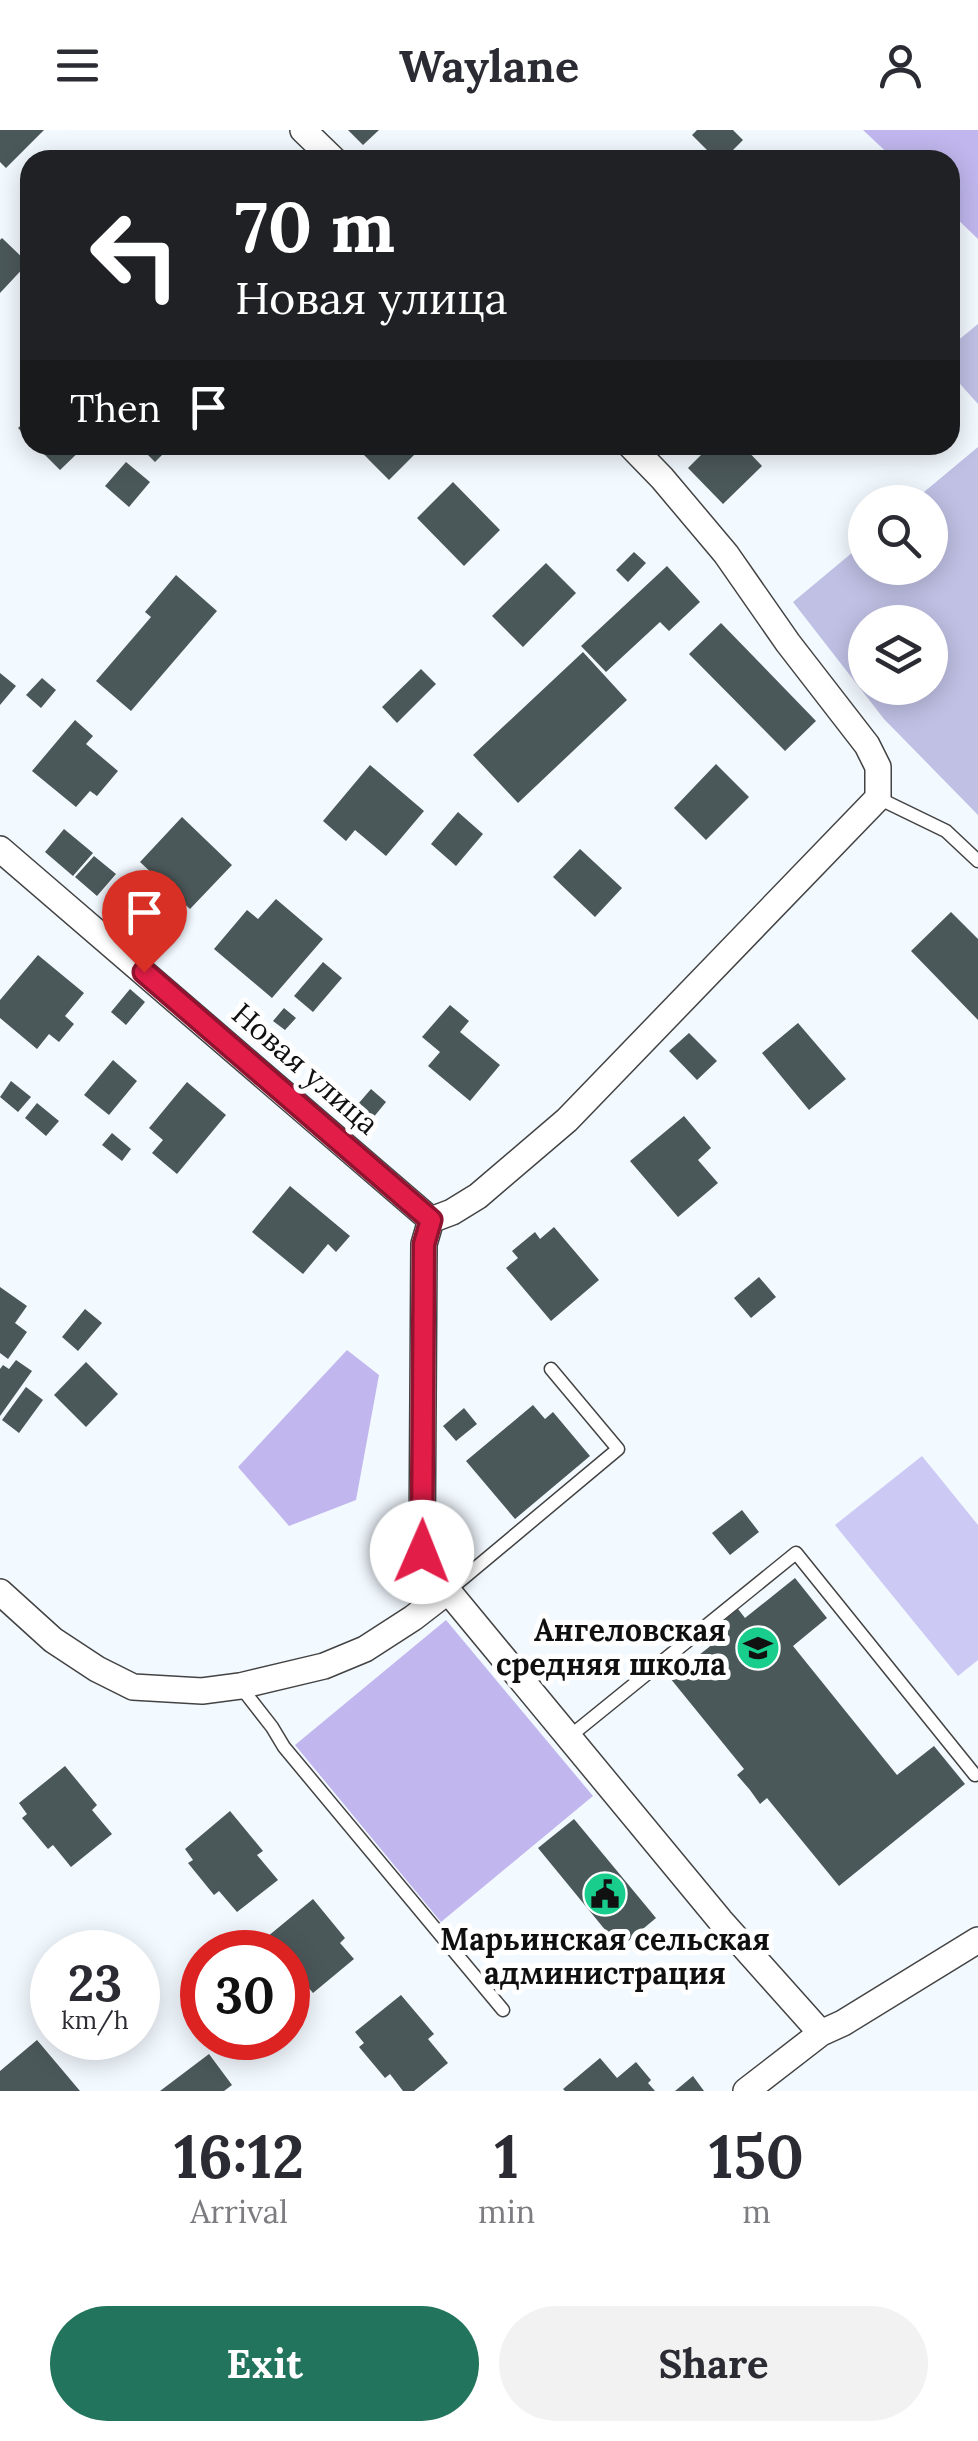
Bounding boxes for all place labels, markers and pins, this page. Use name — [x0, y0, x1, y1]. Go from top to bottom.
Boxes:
pin — [102, 870, 187, 973]
place label: Ангеловская средняя школа — [496, 1611, 726, 1683]
school or university icon: Ангеловская средняя школа — [735, 1625, 781, 1671]
public building icon: Марьинская сельская администрация — [582, 1871, 628, 1917]
place label: Марьинская сельская администрация — [440, 1920, 770, 1992]

